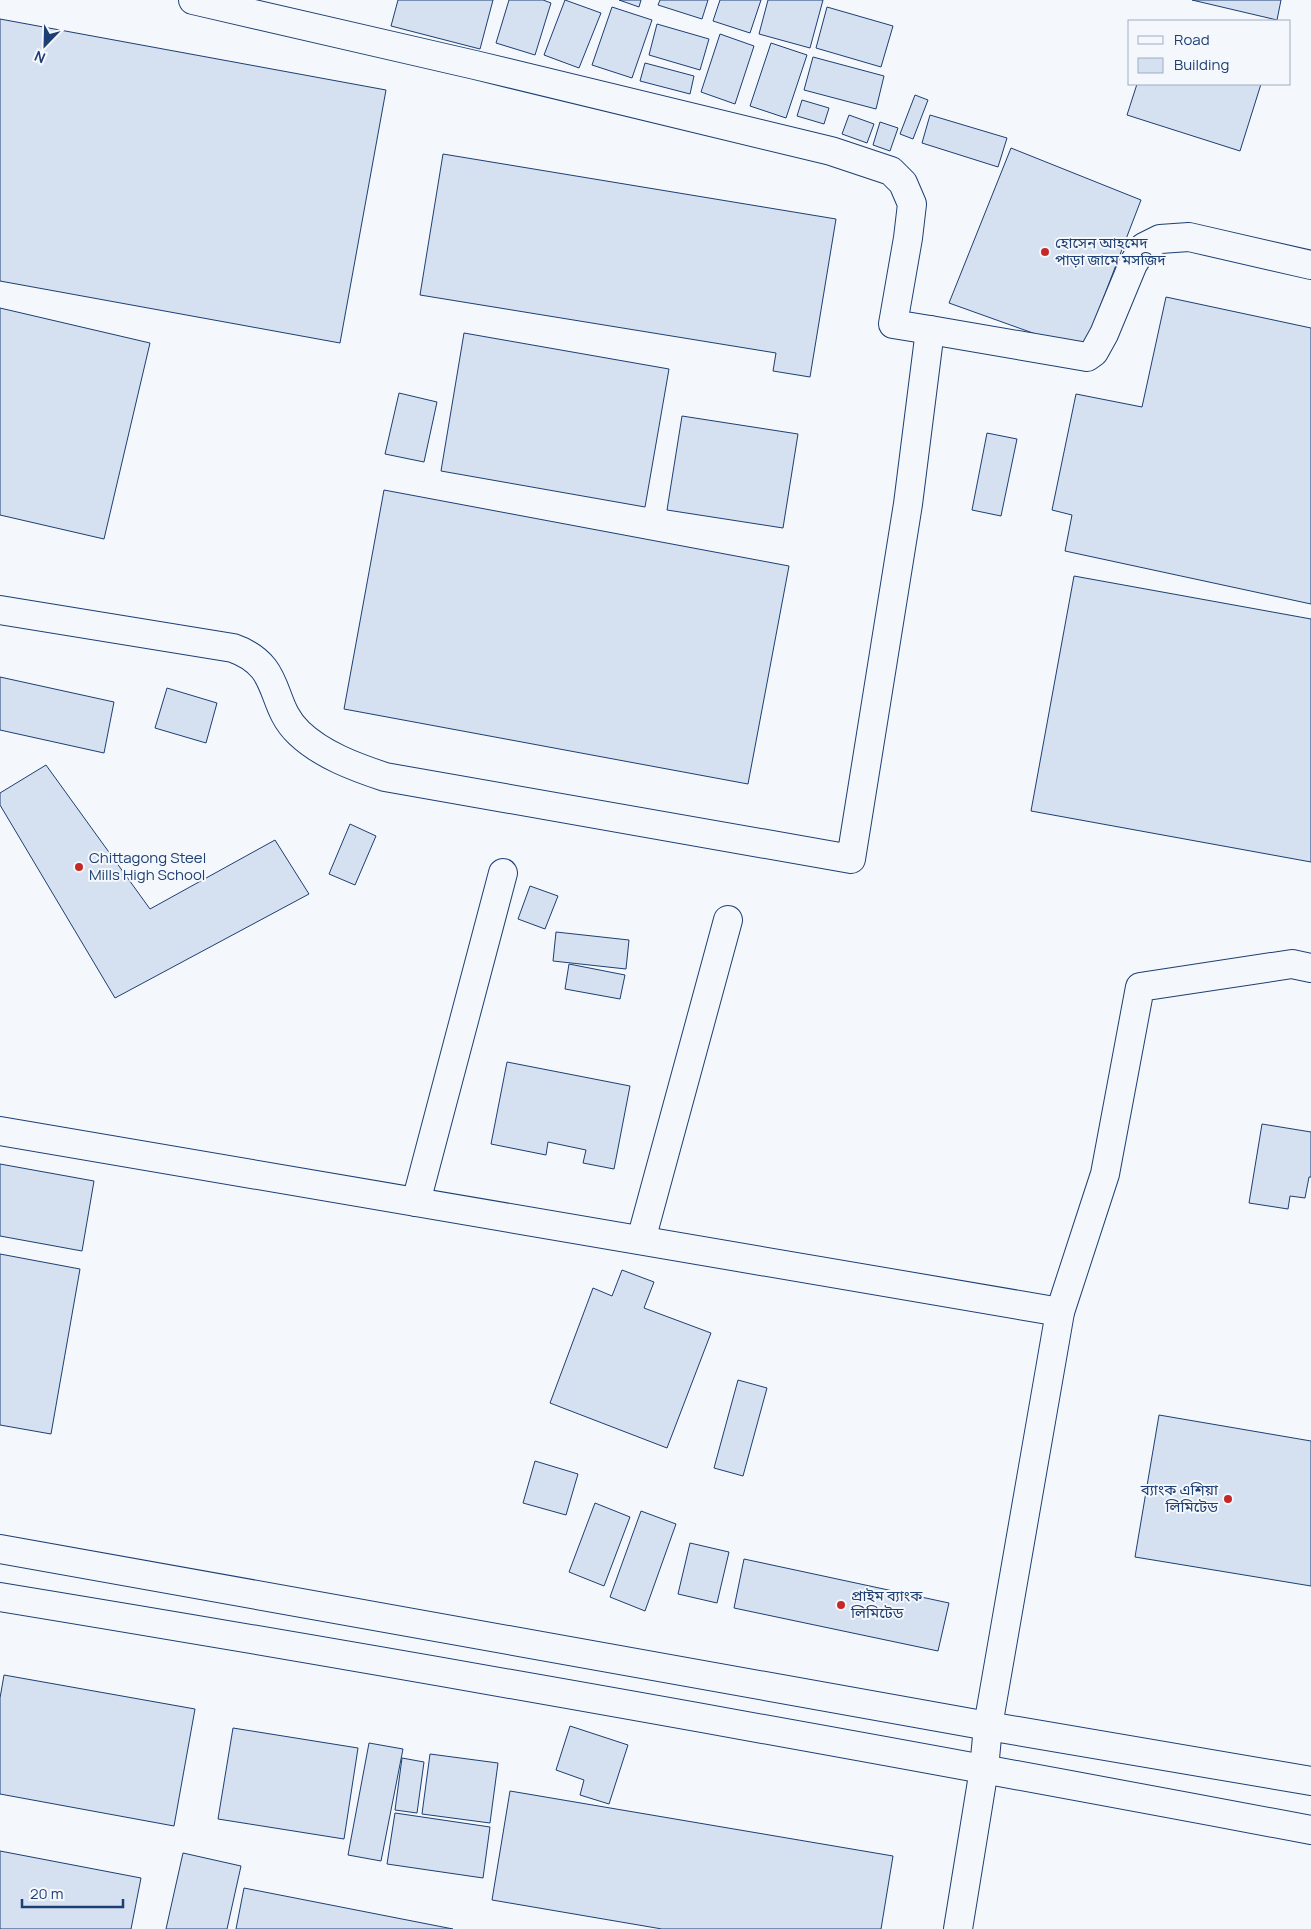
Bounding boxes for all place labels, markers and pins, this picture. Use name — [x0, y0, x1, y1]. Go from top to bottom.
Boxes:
place label: হোসেন আহমেদ পাড়া জামে মসজিদ — [1055, 232, 1166, 270]
marker: হোসেন আহমেদ পাড়া জামে মসজিদ — [1039, 246, 1051, 258]
place label: Chittagong Steel Mills High School — [89, 847, 206, 885]
marker: Chittagong Steel Mills High School — [73, 861, 85, 873]
place label: ব্যাংক এশিয়া লিমিটেড — [1140, 1479, 1219, 1517]
marker: ব্যাংক এশিয়া লিমিটেড — [1222, 1493, 1234, 1505]
place label: প্রাইম ব্যাংক লিমিটেড — [850, 1585, 923, 1623]
marker: প্রাইম ব্যাংক লিমিটেড — [835, 1599, 847, 1611]

